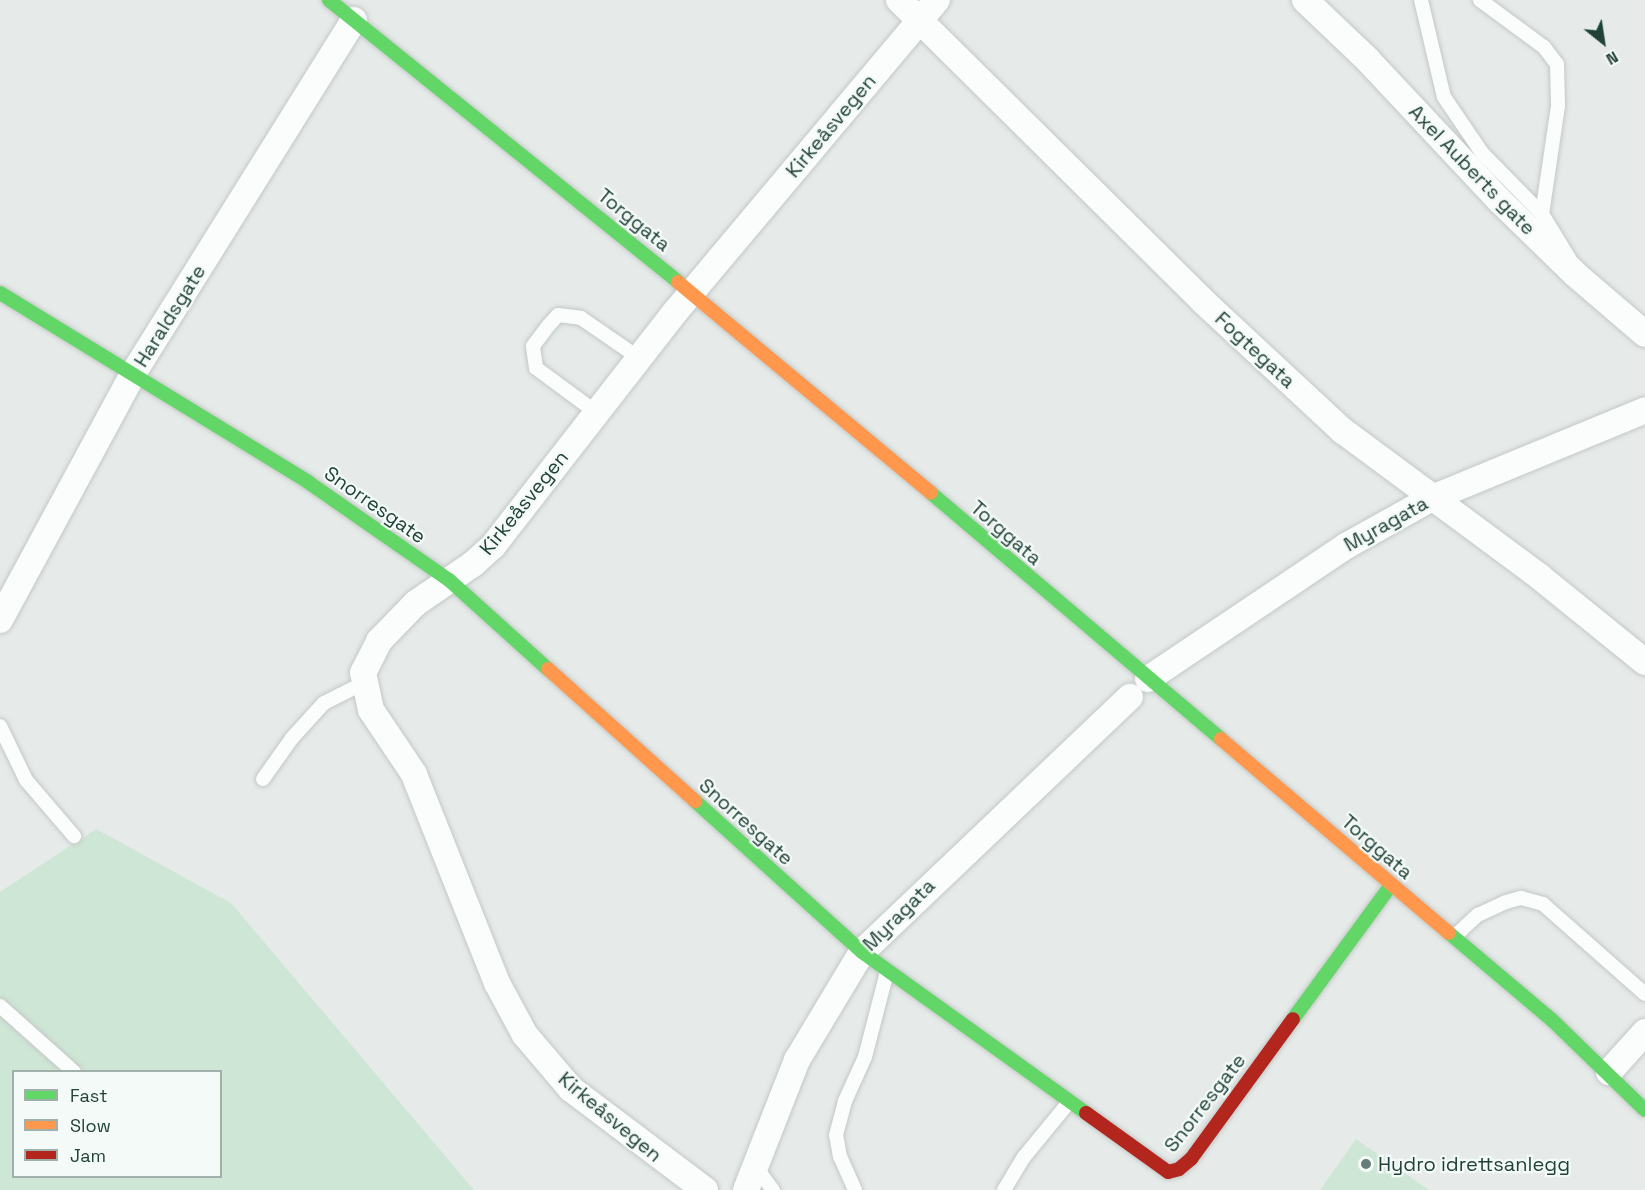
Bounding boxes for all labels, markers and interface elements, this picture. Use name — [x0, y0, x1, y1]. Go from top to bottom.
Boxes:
north arrow — [1573, 12, 1633, 72]
text: N — [1602, 46, 1622, 70]
street label: Kirkeåsvegen — [781, 69, 881, 183]
street label: Axel Auberts gate — [1404, 100, 1540, 240]
street label: Torggata — [593, 183, 675, 257]
street label: Haraldsgate — [129, 260, 211, 372]
street label: Fogtegata — [1210, 307, 1300, 393]
street label: Kirkeåsvegen — [475, 446, 573, 560]
street label: Snorresgate — [320, 461, 430, 549]
street label: Myragata — [1340, 491, 1432, 557]
street label: Torggata — [965, 496, 1047, 570]
street label: Snorresgate — [694, 773, 798, 871]
street label: Torggata — [1336, 810, 1418, 884]
street label: Myragata — [858, 874, 940, 956]
street label: Snorresgate — [1159, 1049, 1251, 1157]
street label: Kirkeåsvegen — [553, 1067, 667, 1167]
legend — [12, 1070, 222, 1178]
text: Fast — [70, 1084, 107, 1107]
text: Slow — [70, 1114, 111, 1137]
text: Jam — [70, 1144, 106, 1167]
place label: Hydro idrettsanlegg — [1378, 1152, 1570, 1176]
marker: Hydro idrettsanlegg — [1359, 1157, 1373, 1171]

